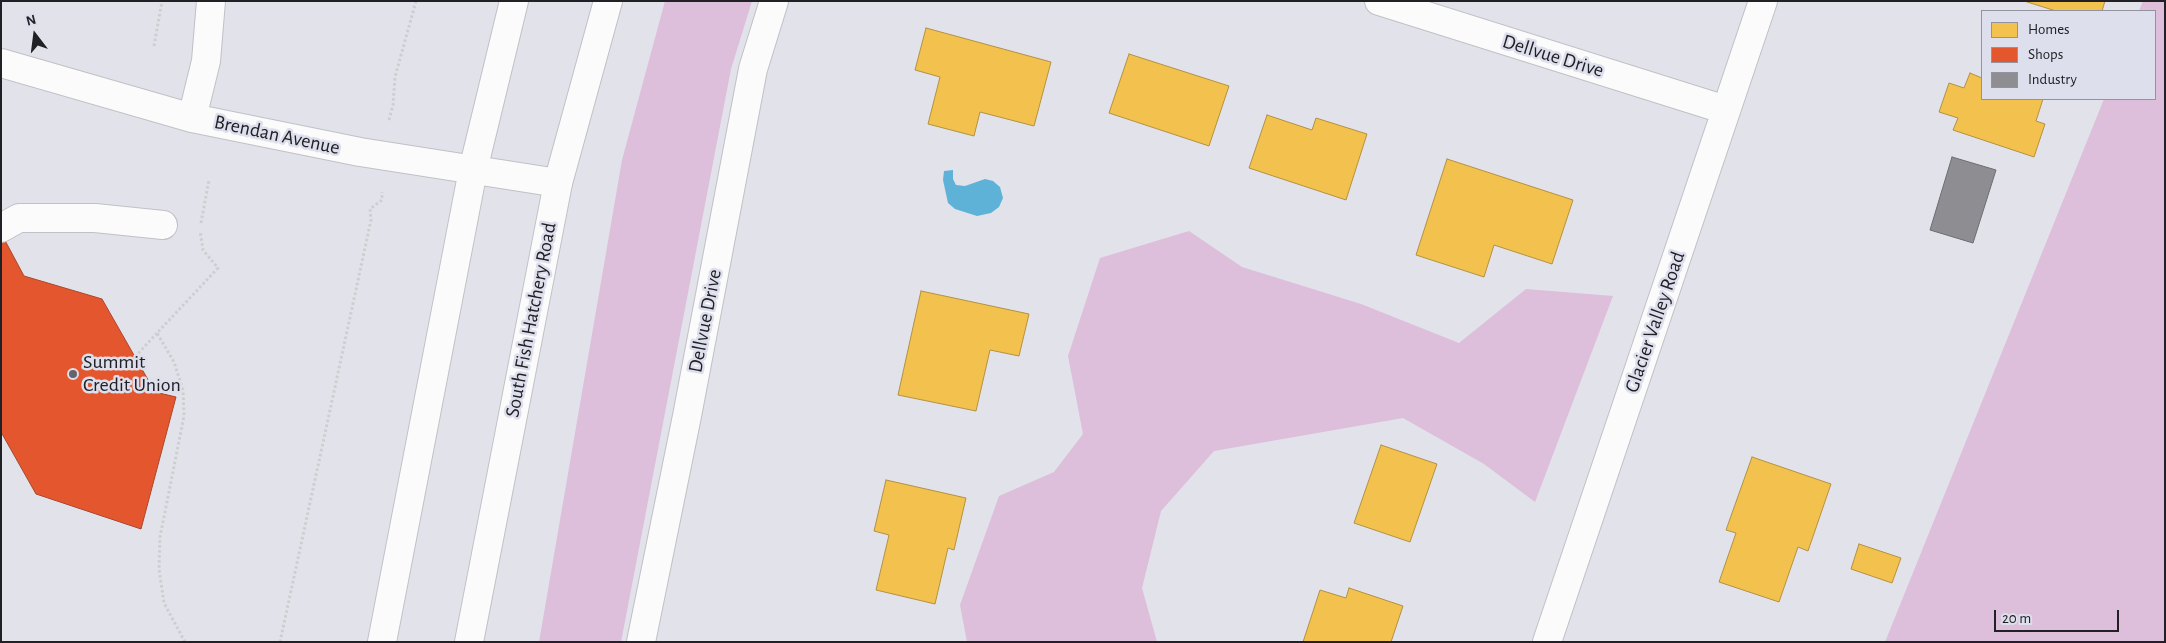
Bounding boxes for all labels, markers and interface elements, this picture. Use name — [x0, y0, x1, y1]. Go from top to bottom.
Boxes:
north arrow — [10, 10, 60, 60]
legend — [1981, 10, 2156, 100]
text: N — [25, 12, 38, 29]
text: Homes — [2028, 22, 2070, 37]
street label: Dellvue Drive — [1499, 29, 1607, 83]
text: Shops — [2028, 47, 2063, 62]
text: Industry — [2028, 72, 2077, 87]
street label: Brendan Avenue — [212, 110, 342, 160]
street label: South Fish Hatchery Road — [500, 221, 562, 419]
street label: Glacier Valley Road — [1620, 248, 1690, 396]
street label: Dellvue Drive — [683, 267, 727, 375]
place label: Summit Credit Union — [83, 350, 181, 397]
marker: Summit Credit Union — [67, 368, 79, 380]
scale bar — [1996, 600, 2121, 632]
text: 20 m — [2002, 611, 2031, 626]

